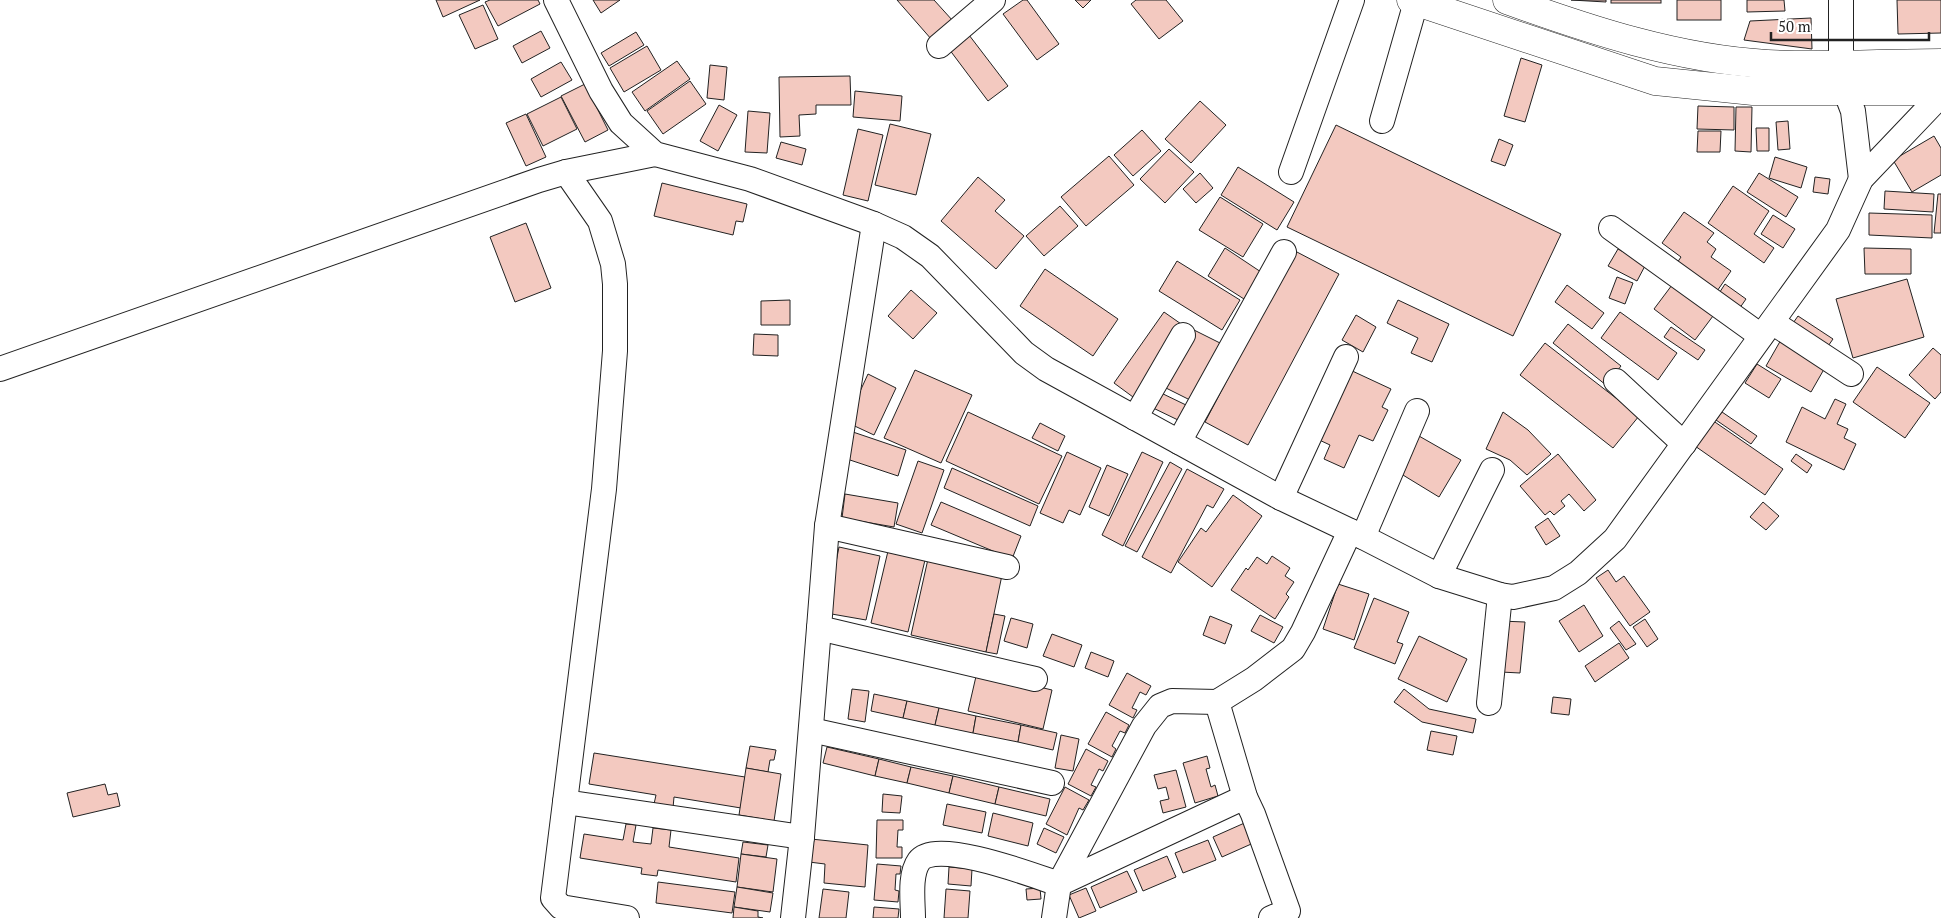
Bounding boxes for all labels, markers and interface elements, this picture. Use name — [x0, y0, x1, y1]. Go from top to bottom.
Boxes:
scale bar — [1771, 10, 1928, 42]
text: 50 m — [1778, 16, 1811, 36]

